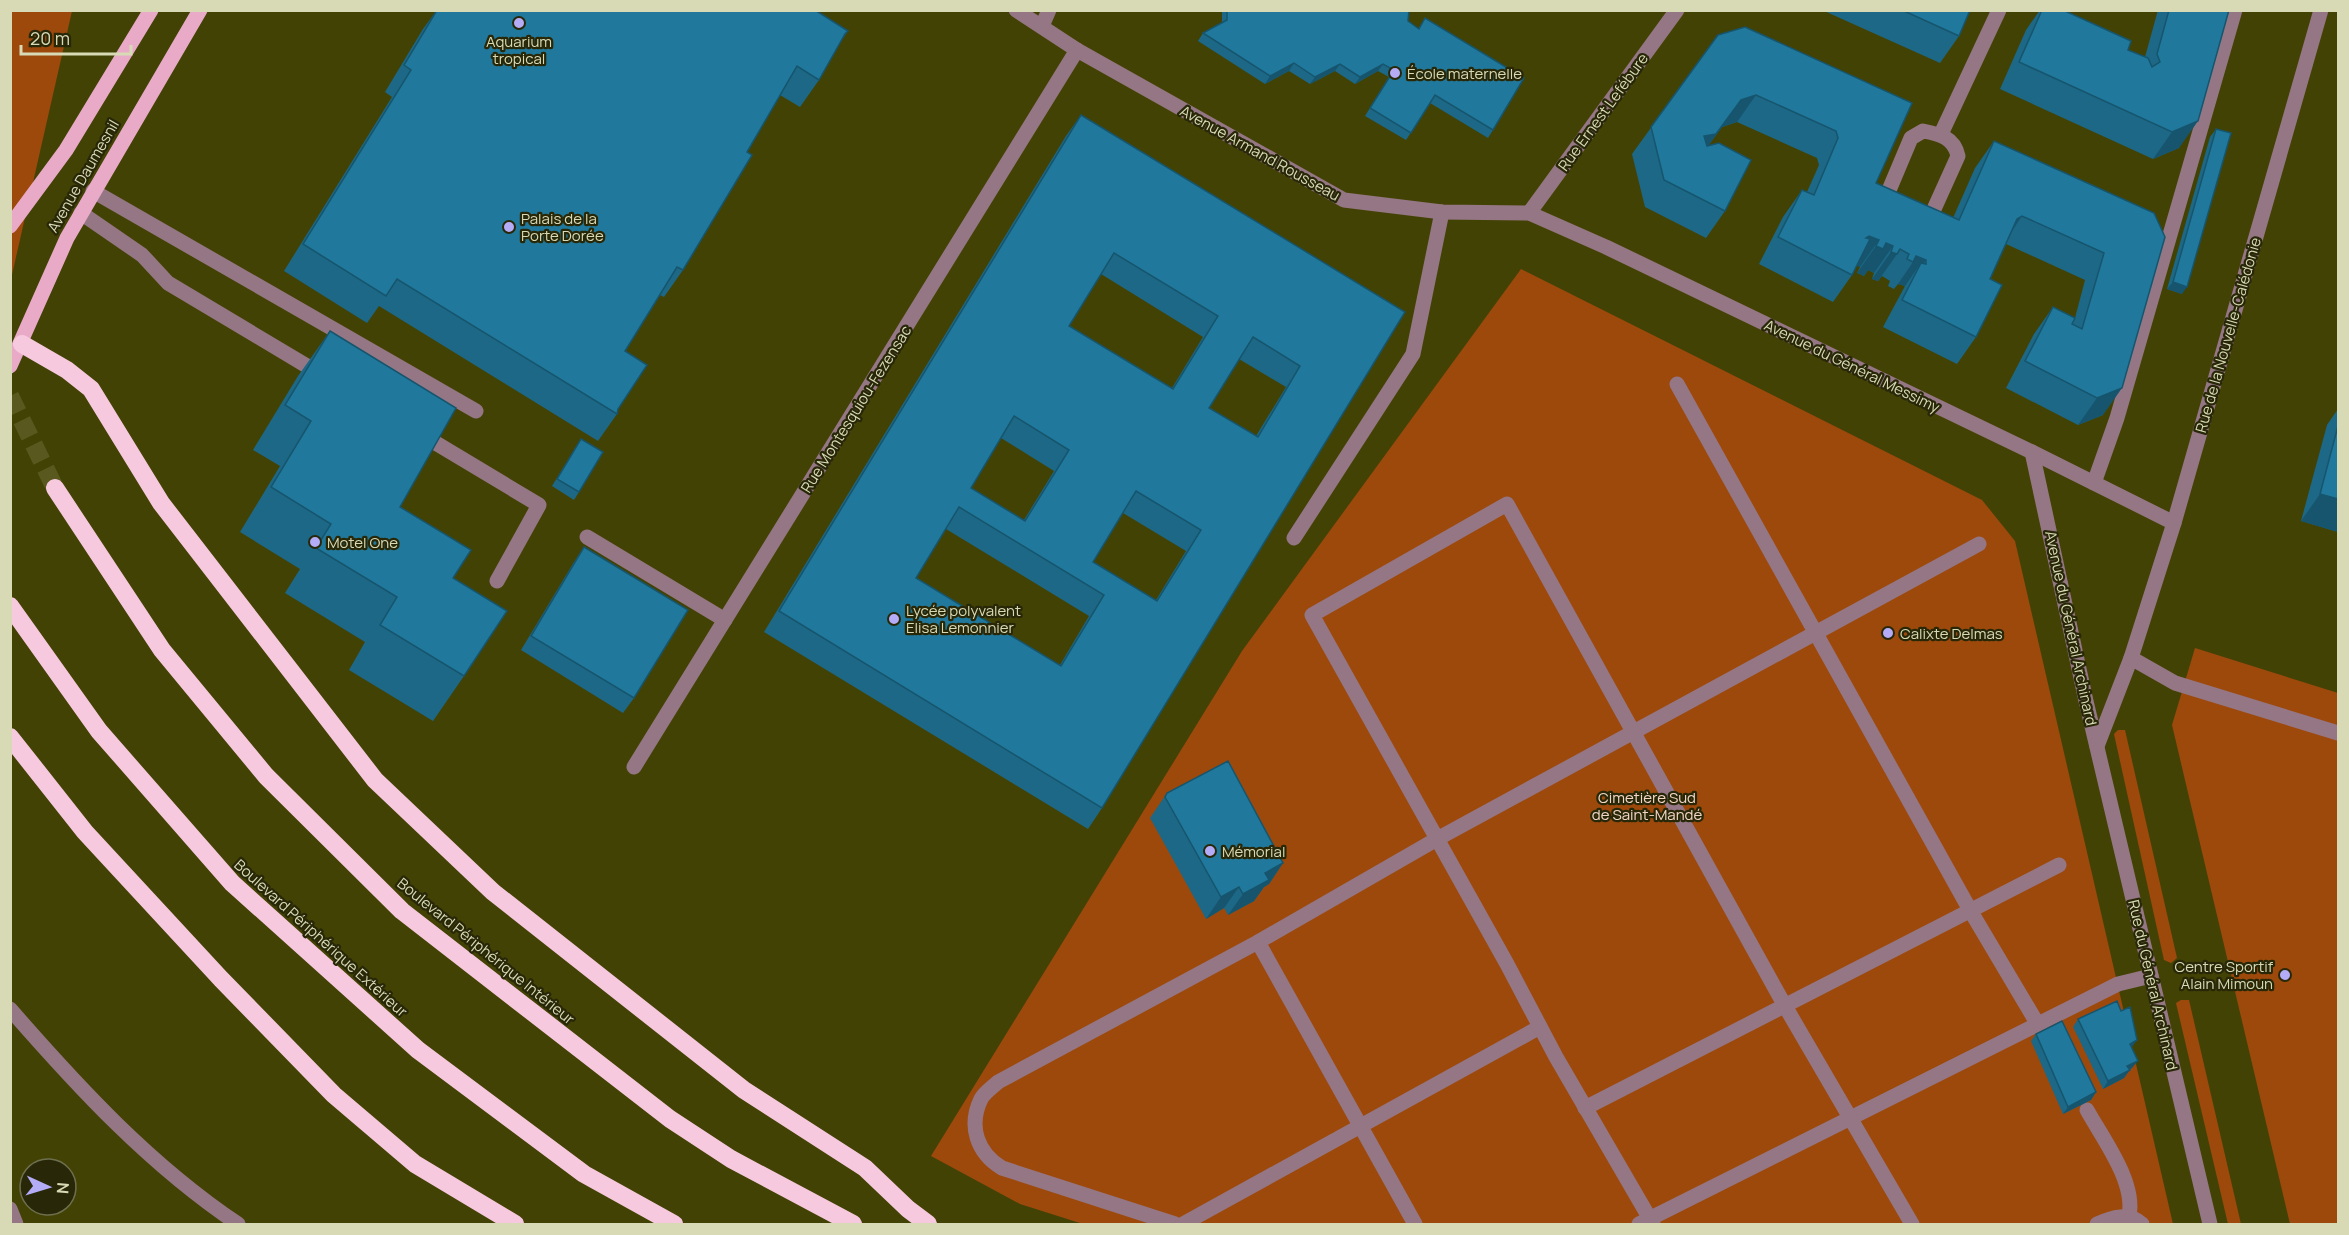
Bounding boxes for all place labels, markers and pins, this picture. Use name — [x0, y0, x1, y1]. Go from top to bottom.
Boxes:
marker: Aquarium tropical — [512, 16, 526, 30]
place label: Aquarium tropical — [486, 31, 552, 69]
place label: École maternelle — [1407, 63, 1522, 84]
marker: École maternelle — [1388, 66, 1402, 80]
place label: Palais de la Porte Dorée — [521, 208, 604, 246]
marker: Palais de la Porte Dorée — [502, 220, 516, 234]
place label: Motel One — [327, 532, 398, 553]
marker: Motel One — [308, 535, 322, 549]
place label: Lycée polyvalent Elisa Lemonnier — [906, 600, 1021, 638]
marker: Lycée polyvalent Elisa Lemonnier — [887, 612, 901, 626]
place label: Calixte Delmas — [1900, 623, 2003, 644]
marker: Calixte Delmas — [1881, 626, 1895, 640]
place label: Mémorial — [1222, 841, 1285, 862]
marker: Mémorial — [1203, 844, 1217, 858]
place label: Centre Sportif Alain Mimoun — [2175, 956, 2274, 994]
marker: Centre Sportif Alain Mimoun — [2278, 968, 2292, 982]

